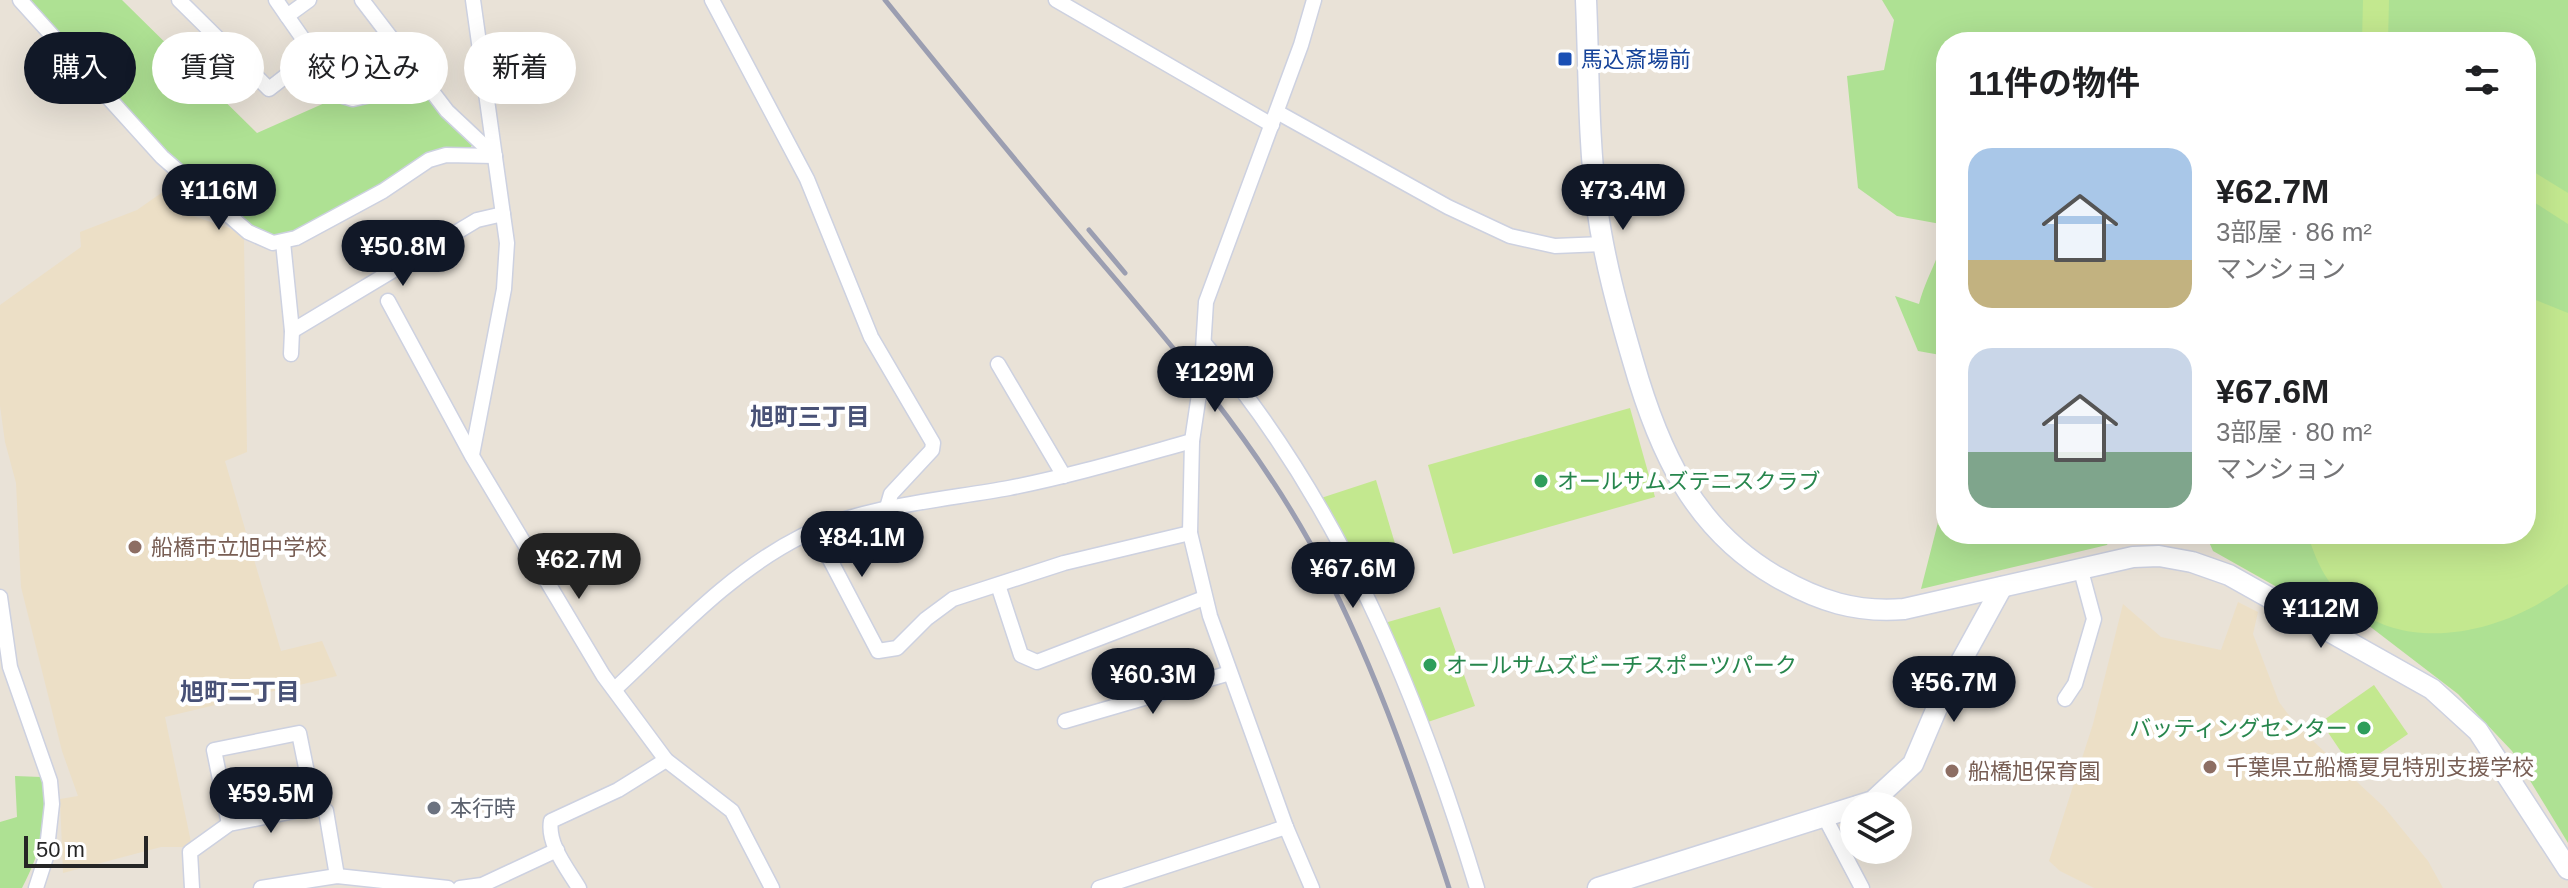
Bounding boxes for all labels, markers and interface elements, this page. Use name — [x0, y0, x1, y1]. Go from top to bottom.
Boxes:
chip: 購入 — [24, 32, 136, 104]
chip: 賃貸 — [152, 32, 264, 104]
chip: 絞り込み — [280, 32, 448, 104]
chip: 新着 — [464, 32, 576, 104]
place label: 馬込斎場前 — [1581, 47, 1691, 72]
marker: 馬込斎場前 — [1556, 50, 1574, 68]
icon: filters — [2460, 58, 2504, 102]
text: 11件の物件 — [1968, 64, 2140, 102]
pin: ¥116M — [163, 164, 275, 232]
pin: ¥73.4M — [1558, 164, 1688, 232]
text: ¥62.7M — [2216, 172, 2329, 210]
text: ¥116M — [180, 175, 258, 205]
text: ¥73.4M — [1580, 175, 1666, 205]
icon: home — [2032, 180, 2128, 276]
text: 3部屋 · 86 m² — [2216, 217, 2372, 247]
pin: ¥50.8M — [338, 220, 468, 288]
text: ¥50.8M — [360, 231, 446, 261]
text: マンション — [2216, 254, 2346, 284]
pin: ¥129M — [1159, 346, 1271, 414]
text: ¥129M — [1175, 357, 1255, 387]
text: ¥67.6M — [2216, 372, 2329, 410]
icon: home — [2032, 380, 2128, 476]
district label: 旭町三丁目 — [750, 403, 870, 430]
text: 3部屋 · 80 m² — [2216, 417, 2372, 447]
text: マンション — [2216, 454, 2346, 484]
place label: オールサムズテニスクラブ — [1557, 469, 1821, 494]
marker: オールサムズテニスクラブ — [1532, 472, 1550, 490]
pin: ¥84.1M — [797, 511, 927, 579]
text: ¥84.1M — [819, 522, 905, 552]
pin: ¥62.7M — [514, 533, 644, 601]
place label: 船橋市立旭中学校 — [151, 535, 327, 560]
marker: 船橋市立旭中学校 — [126, 538, 144, 556]
pin: ¥67.6M — [1288, 542, 1418, 610]
text: ¥62.7M — [536, 544, 622, 574]
text: ¥67.6M — [1310, 553, 1396, 583]
pin: ¥112M — [2265, 582, 2377, 650]
text: ¥112M — [2282, 593, 2360, 623]
pin: ¥60.3M — [1088, 648, 1218, 716]
place label: オールサムズビーチスポーツパーク — [1446, 653, 1797, 678]
marker: オールサムズビーチスポーツパーク — [1421, 656, 1439, 674]
pin: ¥56.7M — [1889, 656, 2019, 724]
text: ¥60.3M — [1110, 659, 1196, 689]
text: ¥56.7M — [1911, 667, 1997, 697]
district label: 旭町二丁目 — [180, 678, 300, 705]
place label: バッティングセンター — [2129, 716, 2348, 741]
marker: バッティングセンター — [2355, 719, 2373, 737]
place label: 千葉県立船橋夏見特別支援学校 — [2226, 755, 2534, 780]
marker: 千葉県立船橋夏見特別支援学校 — [2201, 758, 2219, 776]
place label: 船橋旭保育園 — [1968, 759, 2100, 784]
marker: 船橋旭保育園 — [1943, 762, 1961, 780]
pin: ¥59.5M — [206, 767, 336, 835]
text: ¥59.5M — [228, 778, 314, 808]
map controls — [1840, 792, 1912, 864]
button: layers — [1840, 792, 1912, 864]
place label: 本行時 — [450, 796, 516, 821]
marker: 本行時 — [425, 799, 443, 817]
scale bar — [24, 832, 148, 868]
text: 50 m — [36, 837, 85, 862]

